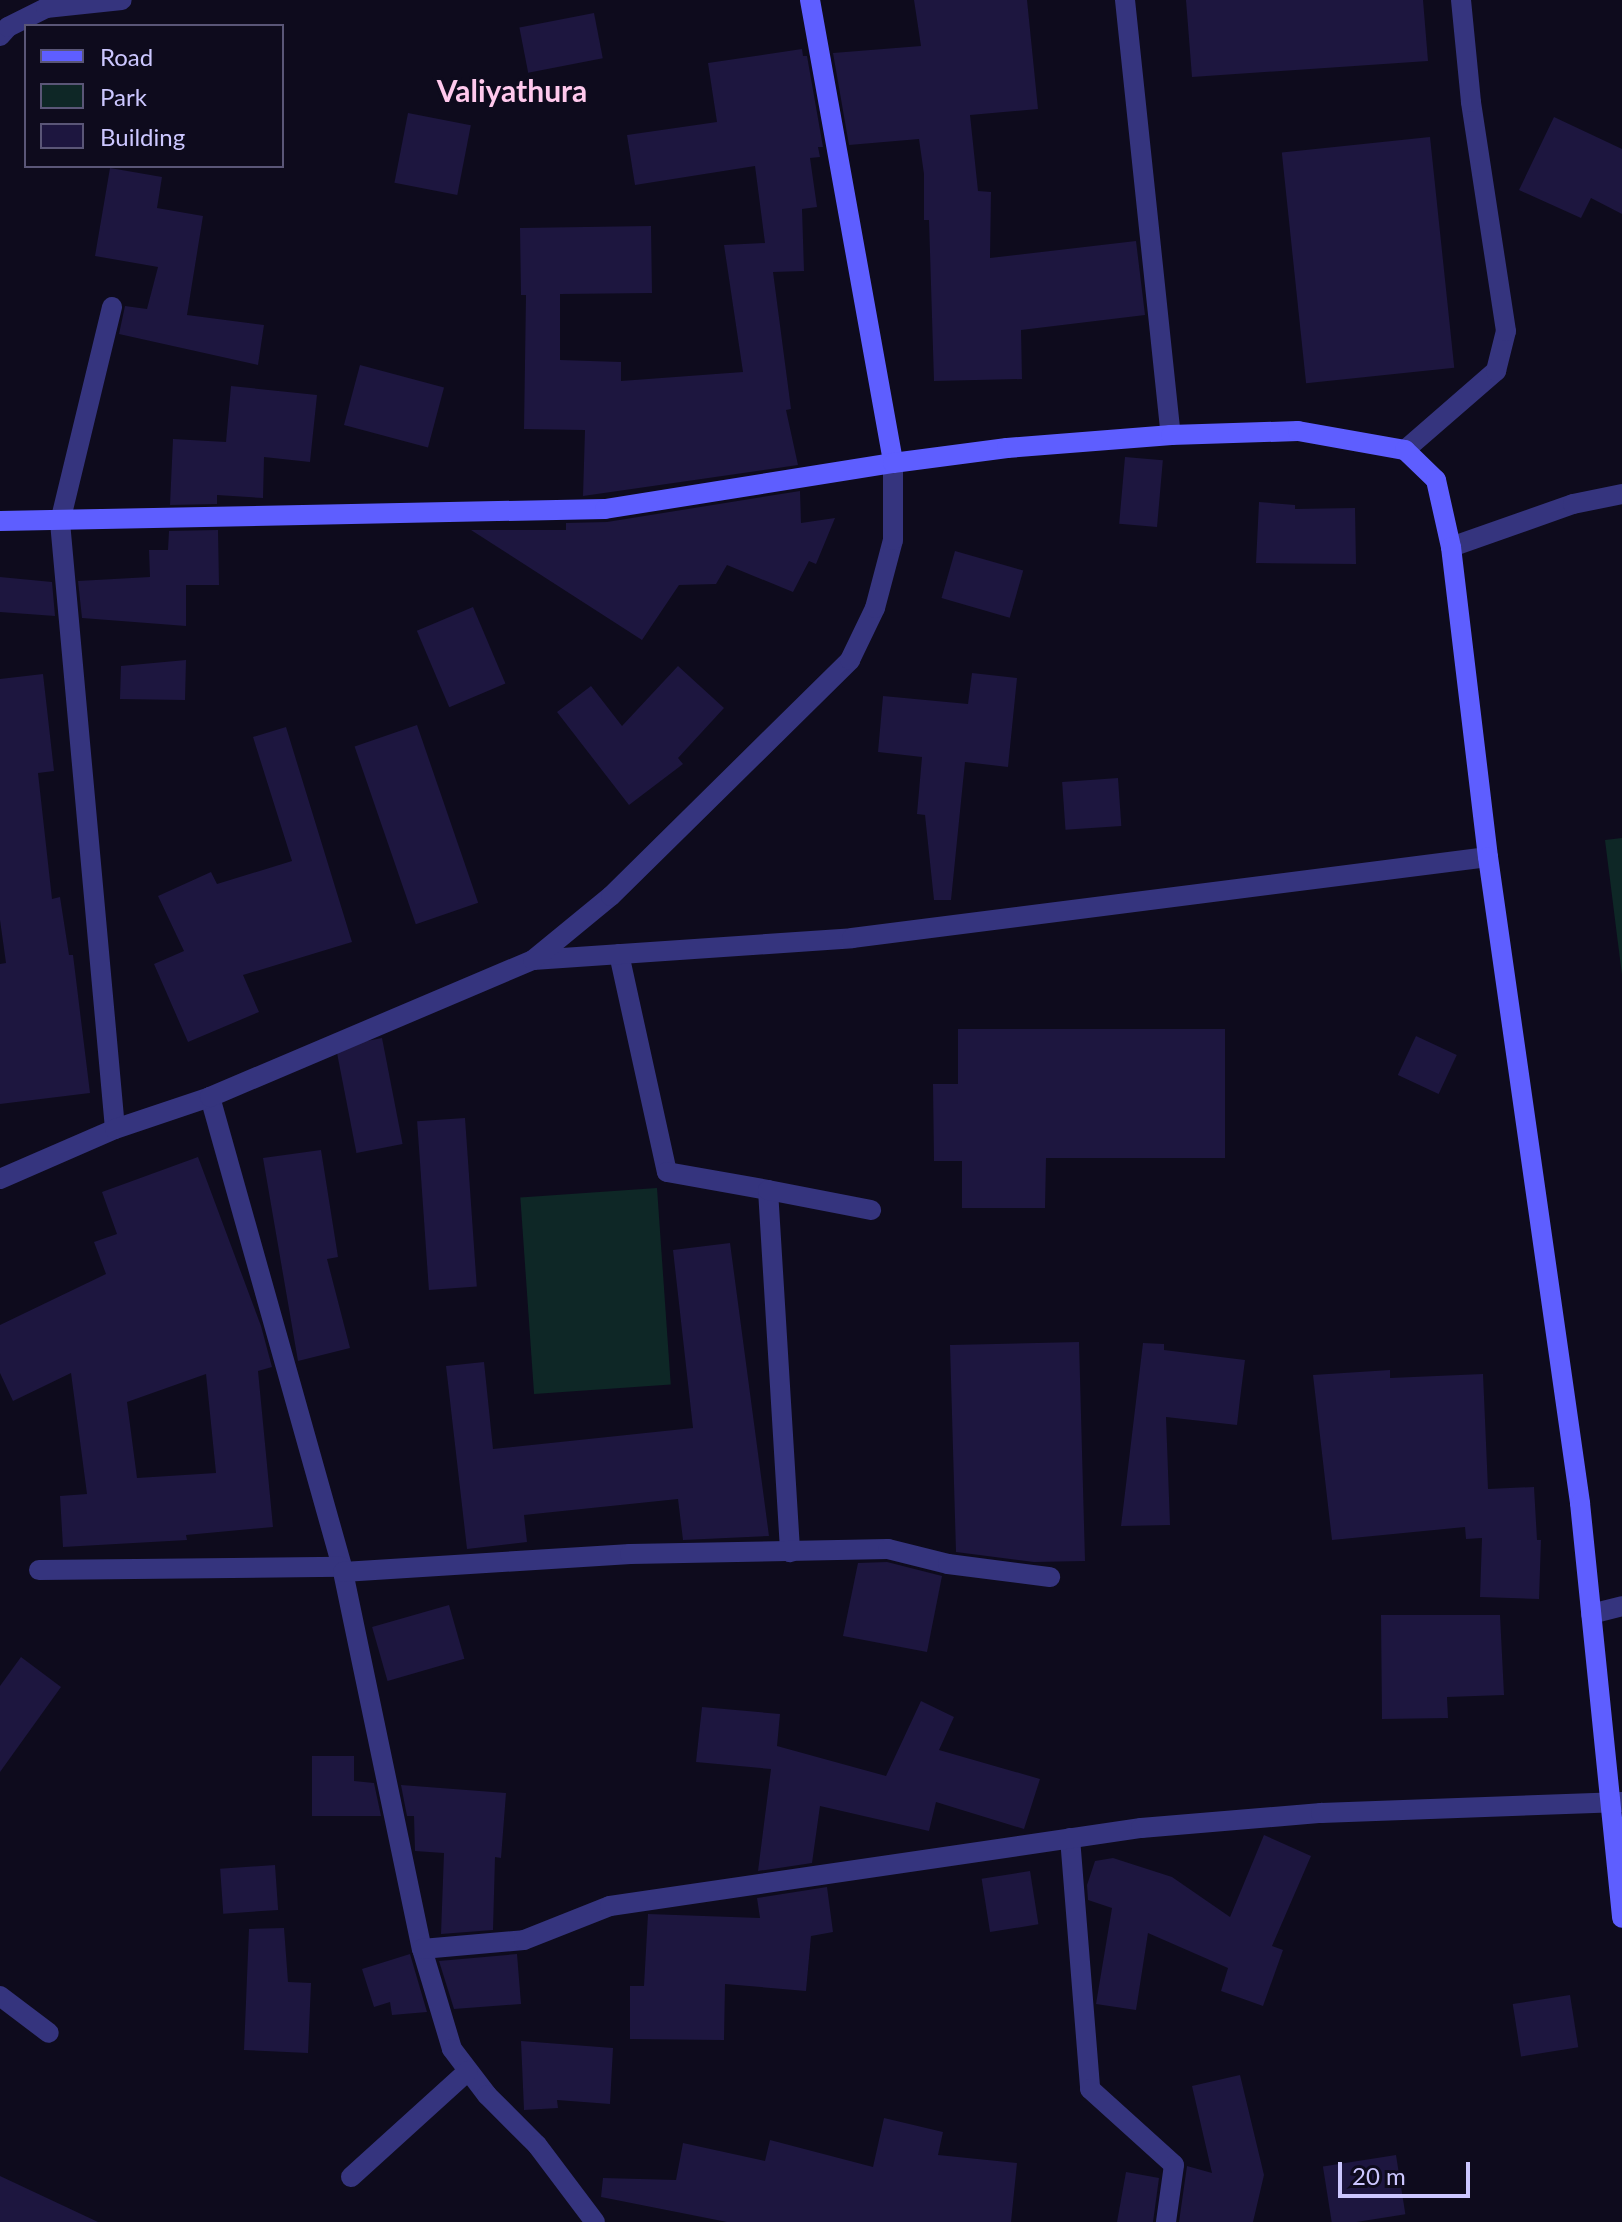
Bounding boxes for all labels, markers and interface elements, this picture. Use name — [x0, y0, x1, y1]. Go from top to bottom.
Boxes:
legend — [24, 24, 284, 168]
text: Road — [100, 42, 153, 71]
district label: Valiyathura — [437, 72, 587, 108]
text: Park — [100, 82, 147, 111]
text: Building — [100, 122, 185, 151]
scale bar — [1342, 2146, 1474, 2196]
text: 20 m — [1352, 2161, 1406, 2190]

